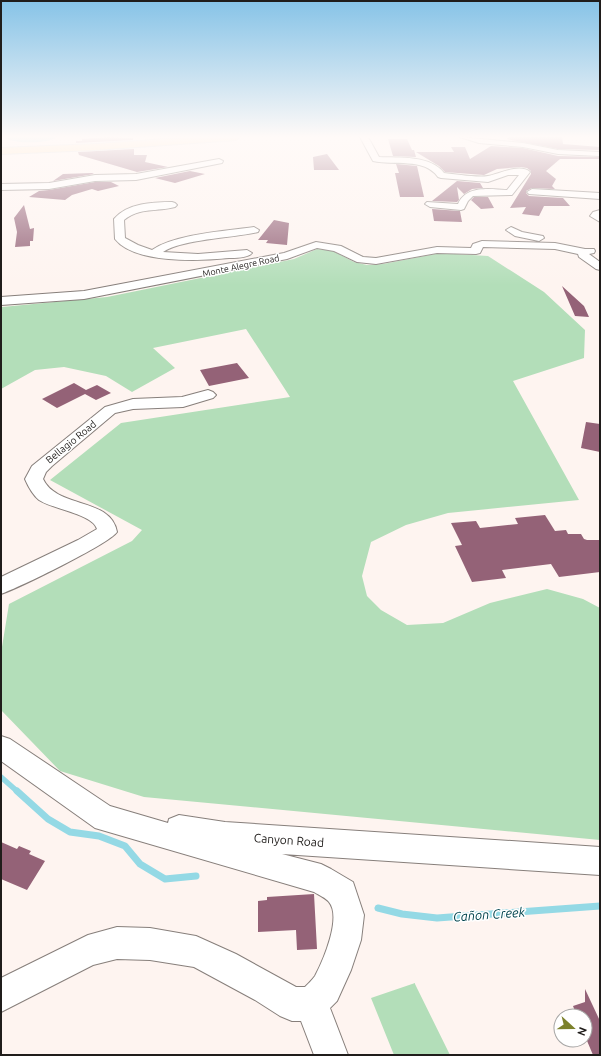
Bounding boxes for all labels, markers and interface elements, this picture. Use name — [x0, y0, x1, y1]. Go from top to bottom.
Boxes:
street label: Monte Alegre Road — [202, 253, 280, 279]
street label: Bellagio Road — [44, 418, 99, 466]
street label: Canyon Road — [253, 831, 325, 849]
water label: Cañon Creek — [452, 904, 526, 924]
north arrow — [553, 1008, 593, 1048]
text: N — [575, 1026, 589, 1038]

